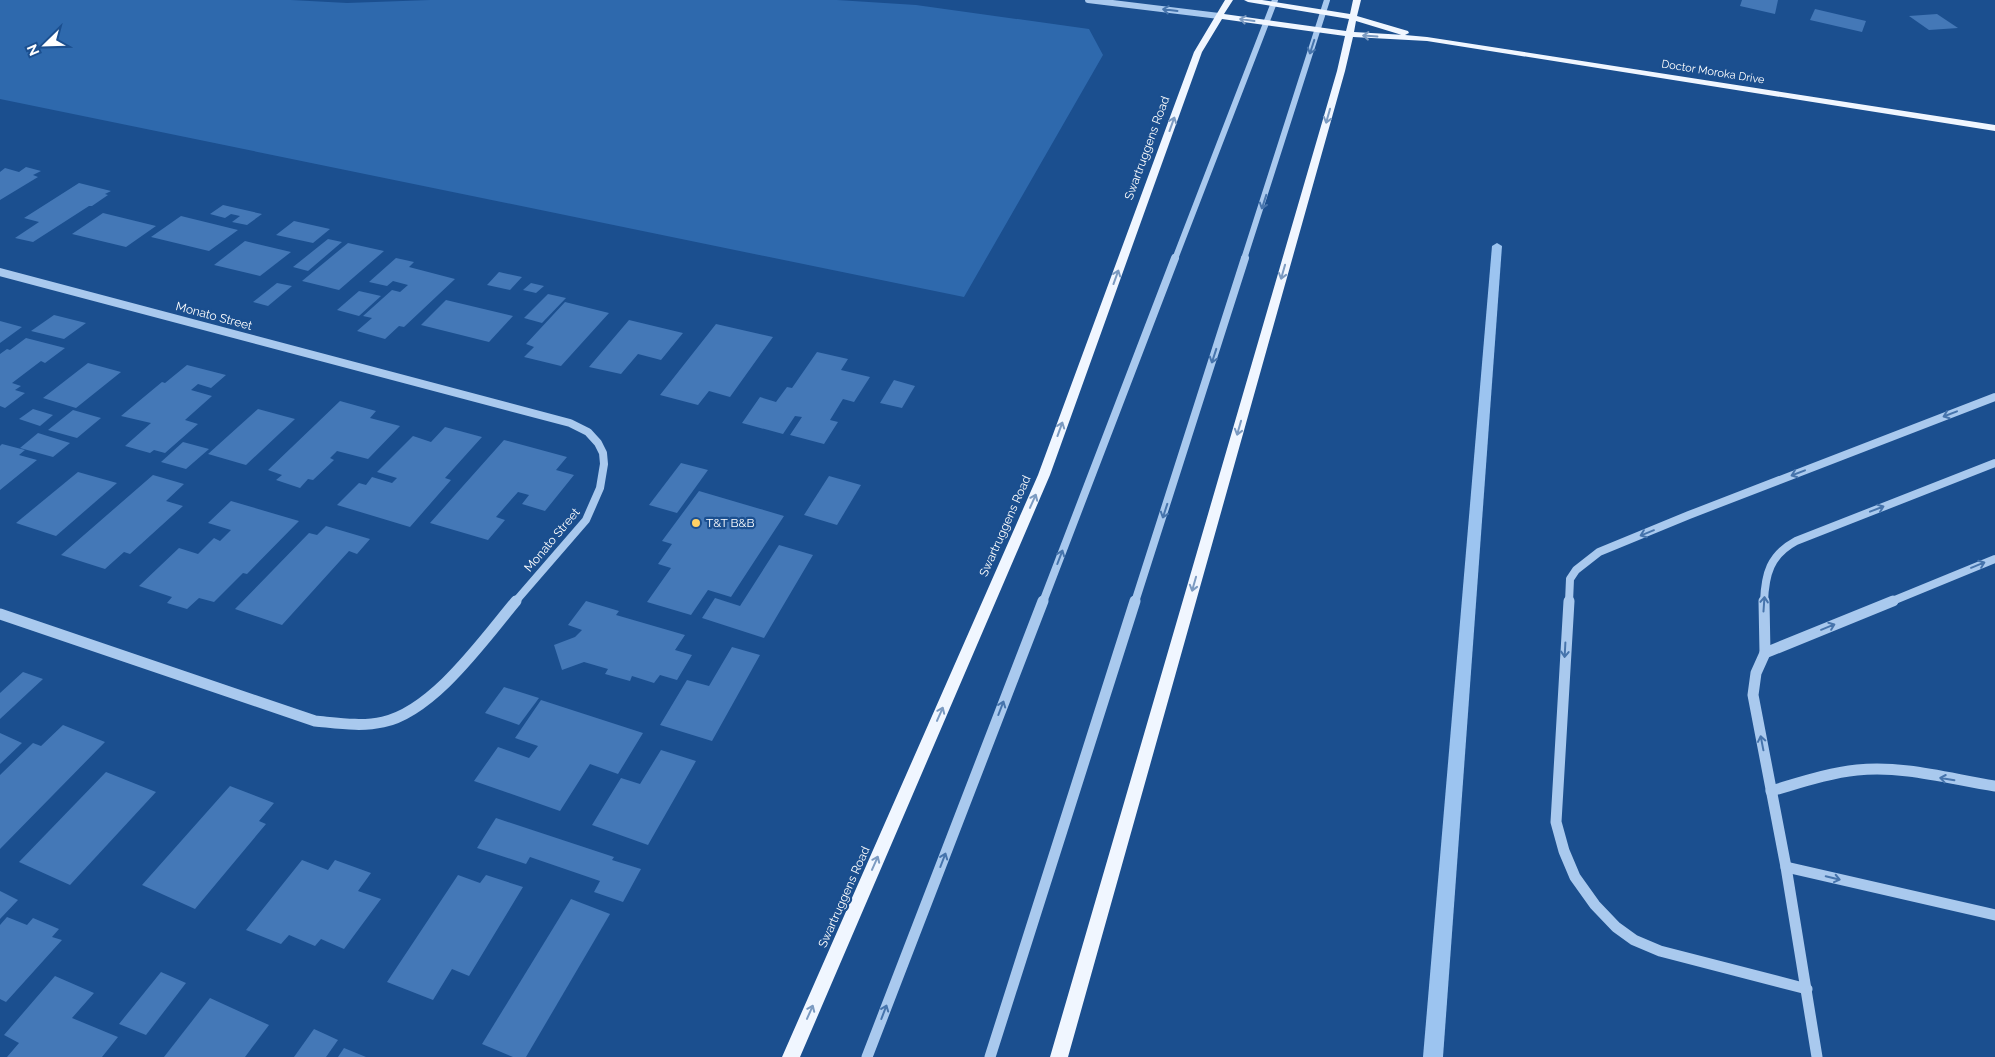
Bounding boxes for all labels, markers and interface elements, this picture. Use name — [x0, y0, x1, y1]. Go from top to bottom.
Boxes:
one-way arrow — [1163, 5, 1179, 15]
one-way arrow — [1240, 15, 1256, 25]
north arrow — [20, 20, 70, 70]
one-way arrow — [1362, 31, 1378, 40]
one-way arrow — [1307, 38, 1317, 54]
text: N — [24, 42, 42, 58]
street label: Doctor Moroka Drive — [1661, 57, 1766, 87]
street label: Swartruggens Road — [1122, 94, 1172, 202]
one-way arrow — [1322, 107, 1332, 123]
one-way arrow — [1168, 117, 1177, 132]
one-way arrow — [1258, 193, 1268, 209]
one-way arrow — [1278, 264, 1288, 280]
one-way arrow — [1112, 269, 1121, 285]
street label: Monato Street — [174, 299, 254, 333]
one-way arrow — [1209, 348, 1219, 364]
one-way arrow — [1942, 411, 1957, 420]
one-way arrow — [1233, 420, 1243, 436]
one-way arrow — [1056, 422, 1066, 438]
one-way arrow — [1791, 469, 1806, 478]
street label: Swartruggens Road — [976, 473, 1034, 579]
one-way arrow — [1028, 494, 1038, 509]
one-way arrow — [1159, 503, 1169, 519]
one-way arrow — [1869, 504, 1885, 513]
street label: Monato Street — [521, 505, 583, 575]
place label: T&T B&B — [706, 516, 755, 530]
marker: T&T B&B — [690, 517, 702, 529]
one-way arrow — [1640, 528, 1655, 538]
one-way arrow — [1056, 550, 1065, 565]
one-way arrow — [1970, 560, 1985, 570]
one-way arrow — [1189, 576, 1198, 592]
one-way arrow — [1759, 596, 1769, 612]
one-way arrow — [1820, 621, 1835, 631]
one-way arrow — [1560, 641, 1569, 657]
one-way arrow — [997, 701, 1007, 716]
one-way arrow — [935, 707, 945, 722]
one-way arrow — [1757, 736, 1766, 752]
one-way arrow — [1939, 773, 1955, 783]
street label: Swartruggens Road — [815, 844, 873, 950]
one-way arrow — [939, 853, 948, 868]
one-way arrow — [870, 856, 880, 871]
one-way arrow — [1825, 874, 1841, 883]
one-way arrow — [881, 1004, 890, 1019]
one-way arrow — [806, 1005, 816, 1020]

